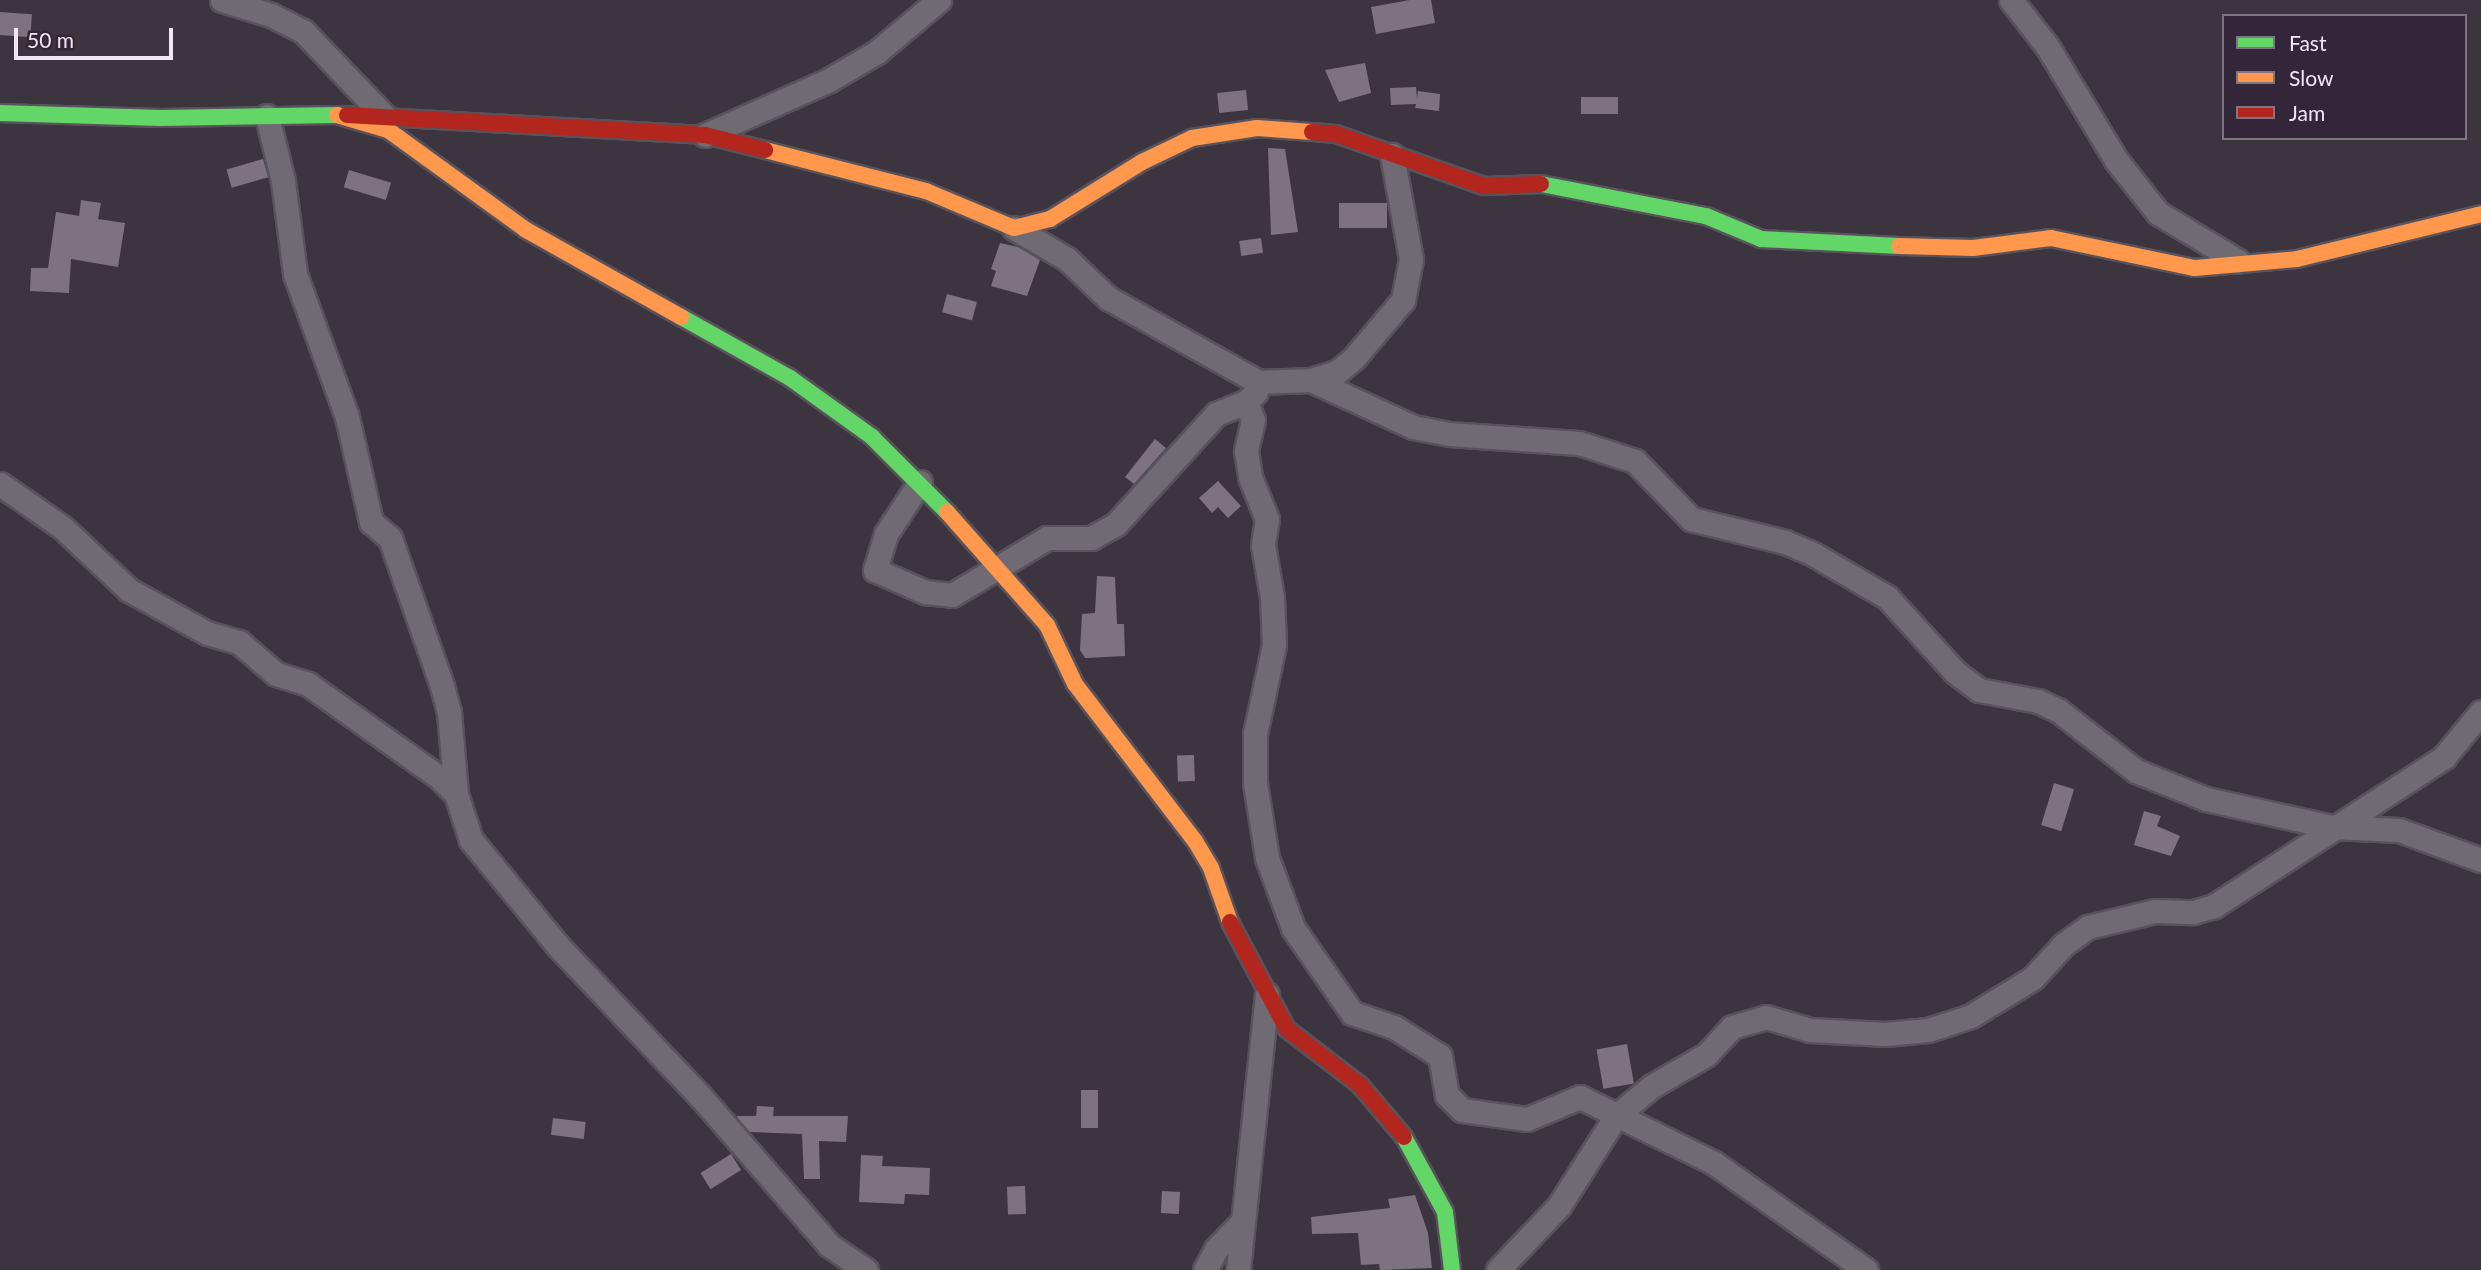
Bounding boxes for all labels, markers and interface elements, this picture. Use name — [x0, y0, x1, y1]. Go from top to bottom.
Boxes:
scale bar — [18, 14, 177, 58]
legend — [2222, 14, 2467, 140]
text: 50 m — [27, 27, 74, 52]
text: Fast — [2289, 30, 2326, 55]
text: Slow — [2289, 65, 2333, 90]
text: Jam — [2289, 100, 2325, 125]

